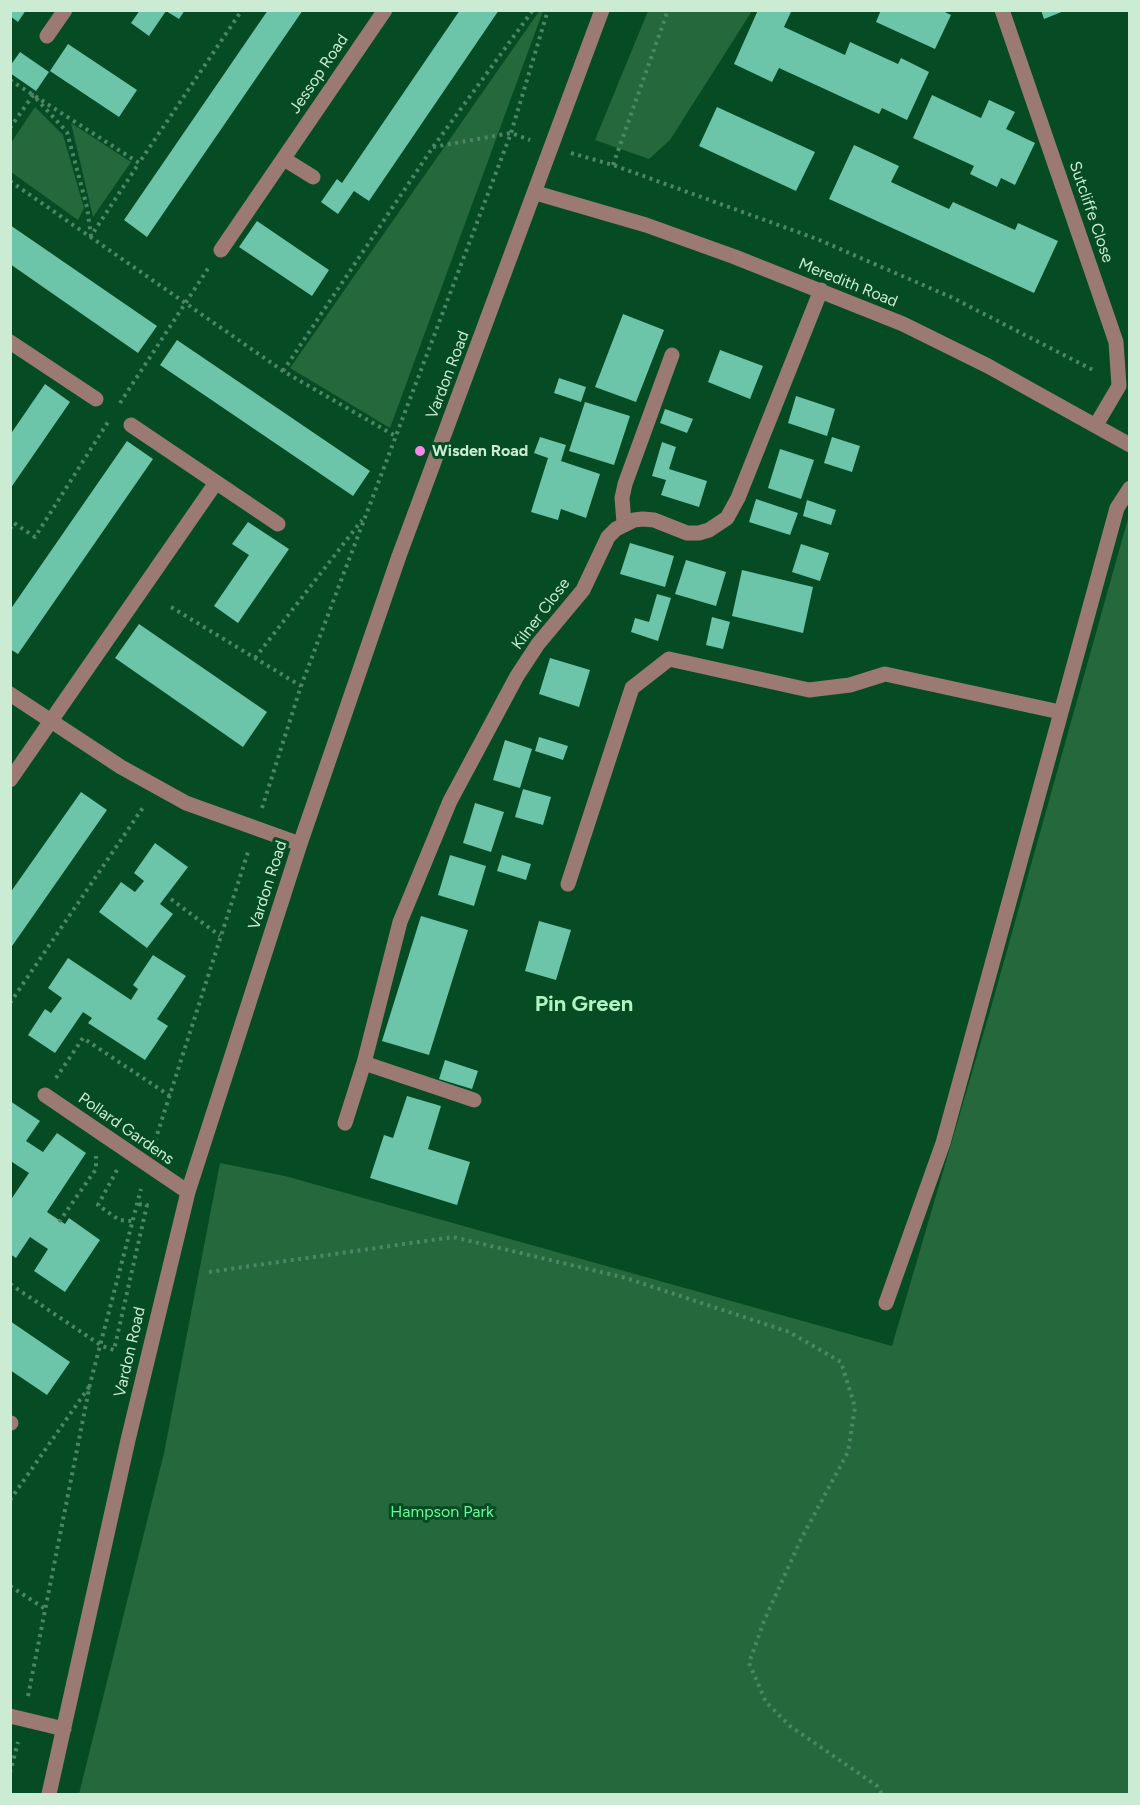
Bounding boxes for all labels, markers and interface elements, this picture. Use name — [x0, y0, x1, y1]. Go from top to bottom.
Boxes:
street label: Jessop Road — [285, 31, 353, 117]
street label: Sutcliffe Close — [1065, 159, 1117, 265]
street label: Meredith Road — [796, 254, 900, 312]
street label: Vardon Road — [422, 328, 474, 422]
place label: Wisden Road — [432, 441, 528, 461]
marker: Wisden Road — [413, 444, 427, 458]
street label: Kilner Close — [508, 574, 574, 654]
street label: Vardon Road — [245, 838, 291, 932]
district label: Pin Green — [535, 992, 633, 1018]
street label: Pollard Gardens — [74, 1089, 178, 1169]
street label: Vardon Road — [110, 1305, 150, 1399]
park label: Hampson Park — [390, 1502, 494, 1522]

